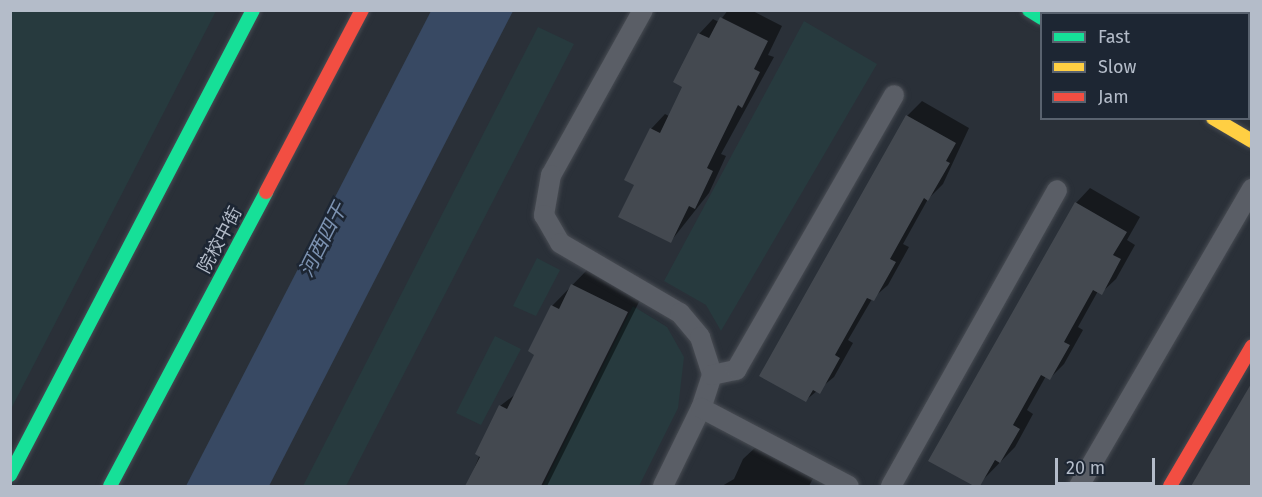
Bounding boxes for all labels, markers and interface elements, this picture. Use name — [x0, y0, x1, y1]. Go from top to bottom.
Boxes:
legend — [1040, 12, 1250, 120]
text: Fast — [1098, 26, 1130, 48]
text: Slow — [1098, 56, 1136, 78]
text: Jam — [1098, 86, 1129, 108]
water label: 河西四干 — [294, 199, 352, 281]
street label: 院校中街 — [194, 203, 246, 277]
scale bar — [1058, 446, 1158, 484]
text: 20 m — [1066, 457, 1105, 479]

